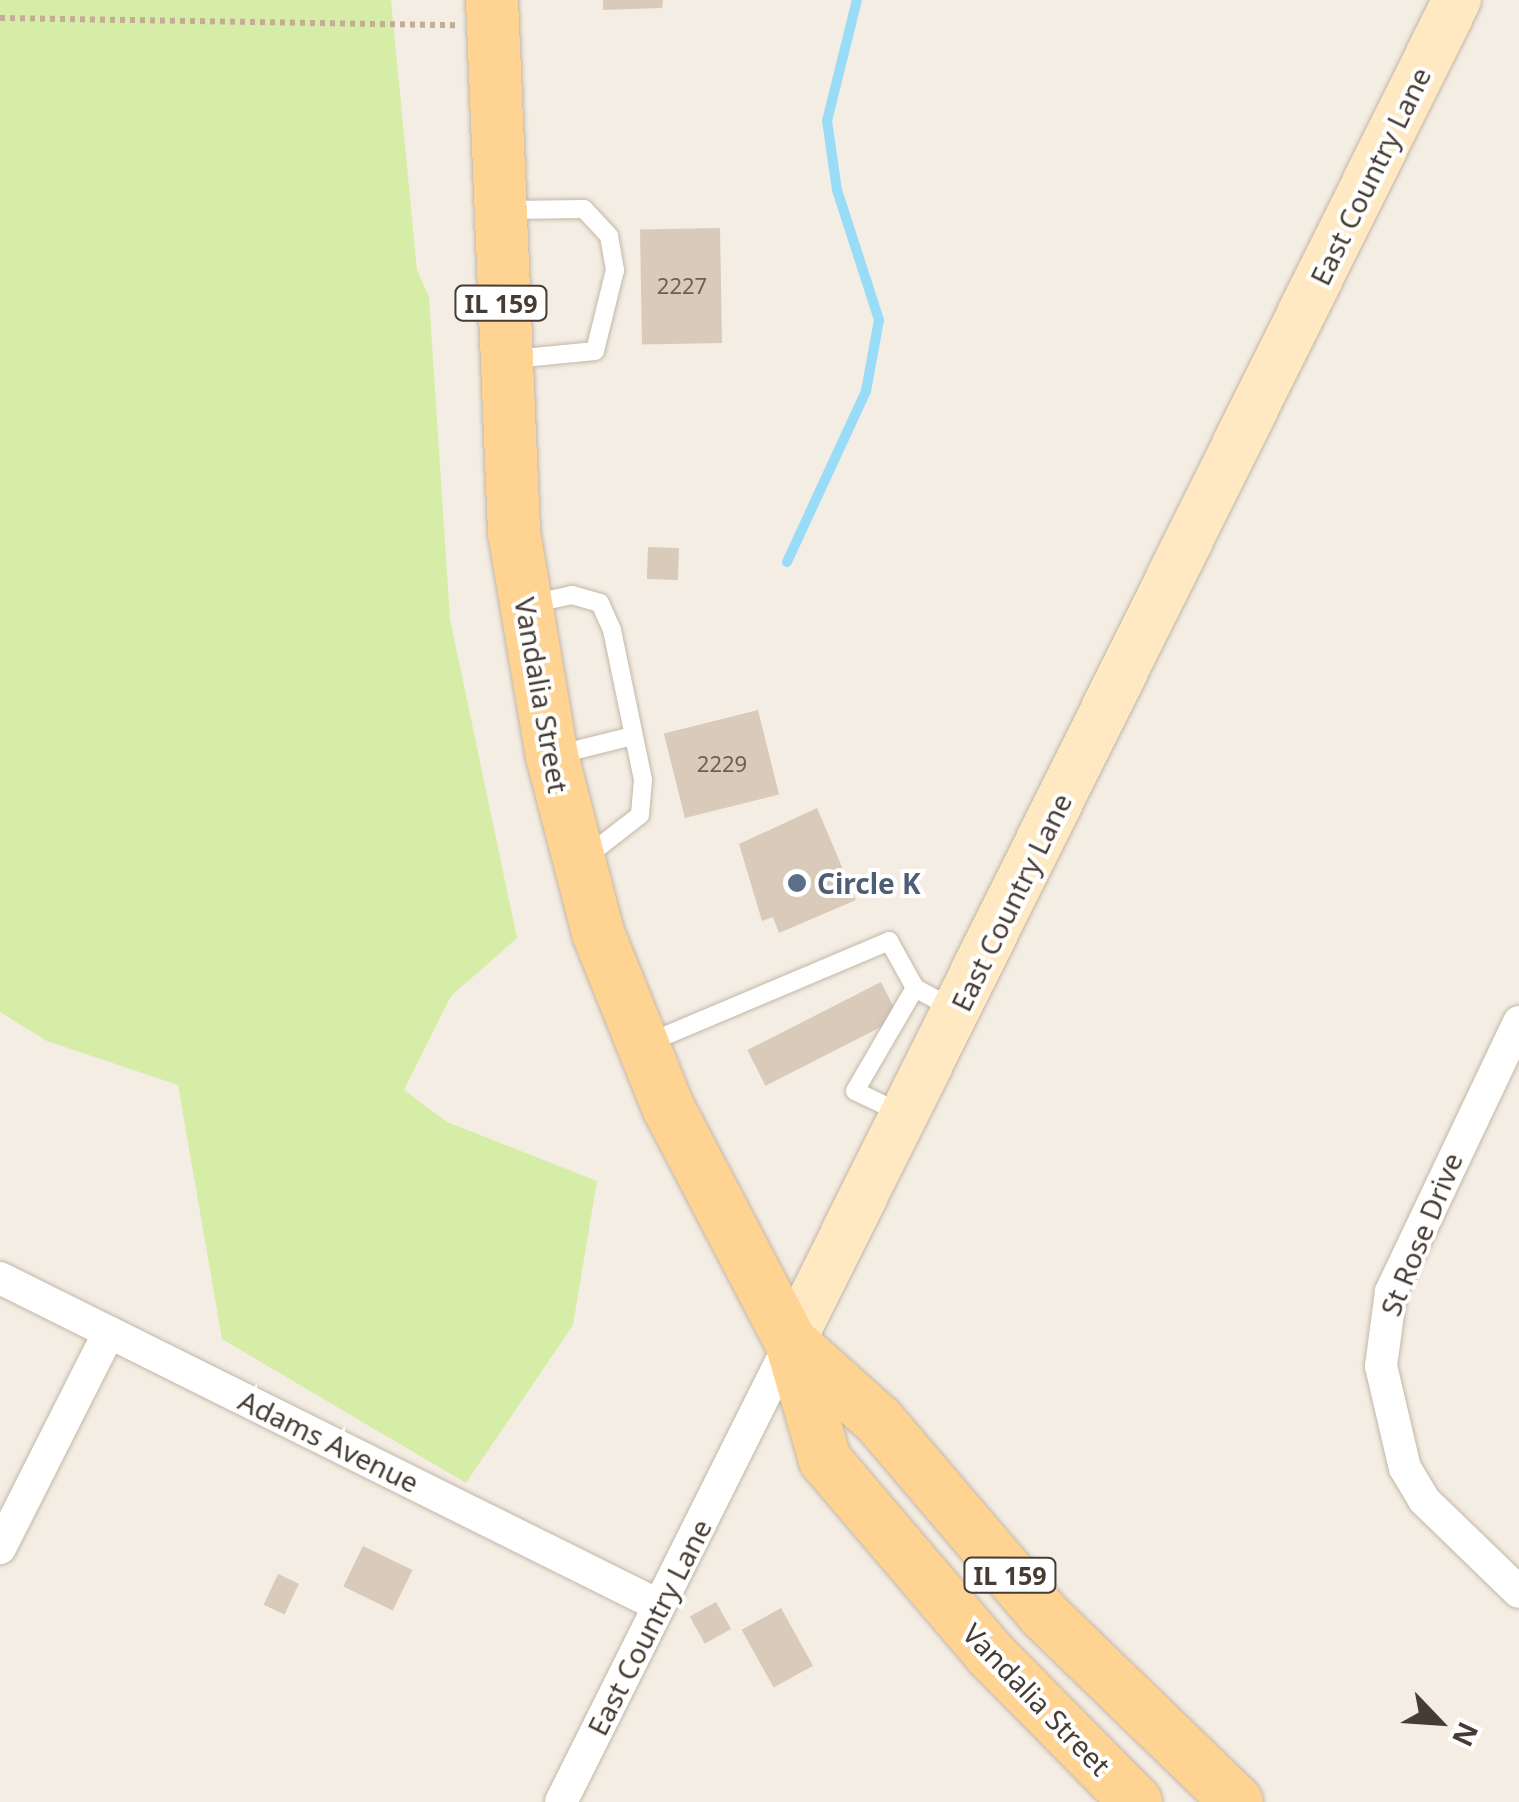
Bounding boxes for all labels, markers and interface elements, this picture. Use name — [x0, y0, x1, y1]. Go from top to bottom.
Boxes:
street label: East Country Lane — [1303, 62, 1437, 290]
house number: 2227 — [657, 273, 707, 299]
road number: IL 159 — [454, 283, 548, 323]
street label: Vandalia Street — [508, 595, 576, 795]
house number: 2229 — [697, 751, 747, 777]
street label: East Country Lane — [944, 788, 1078, 1016]
place label: Circle K — [817, 866, 921, 900]
marker: Circle K — [786, 872, 808, 894]
street label: St Rose Drive — [1373, 1148, 1469, 1320]
street label: Adams Avenue — [234, 1383, 424, 1499]
street label: East Country Lane — [580, 1513, 718, 1741]
road number: IL 159 — [962, 1555, 1058, 1595]
street label: Vandalia Street — [956, 1616, 1118, 1782]
north arrow — [1389, 1672, 1489, 1772]
text: N — [1444, 1716, 1488, 1753]

